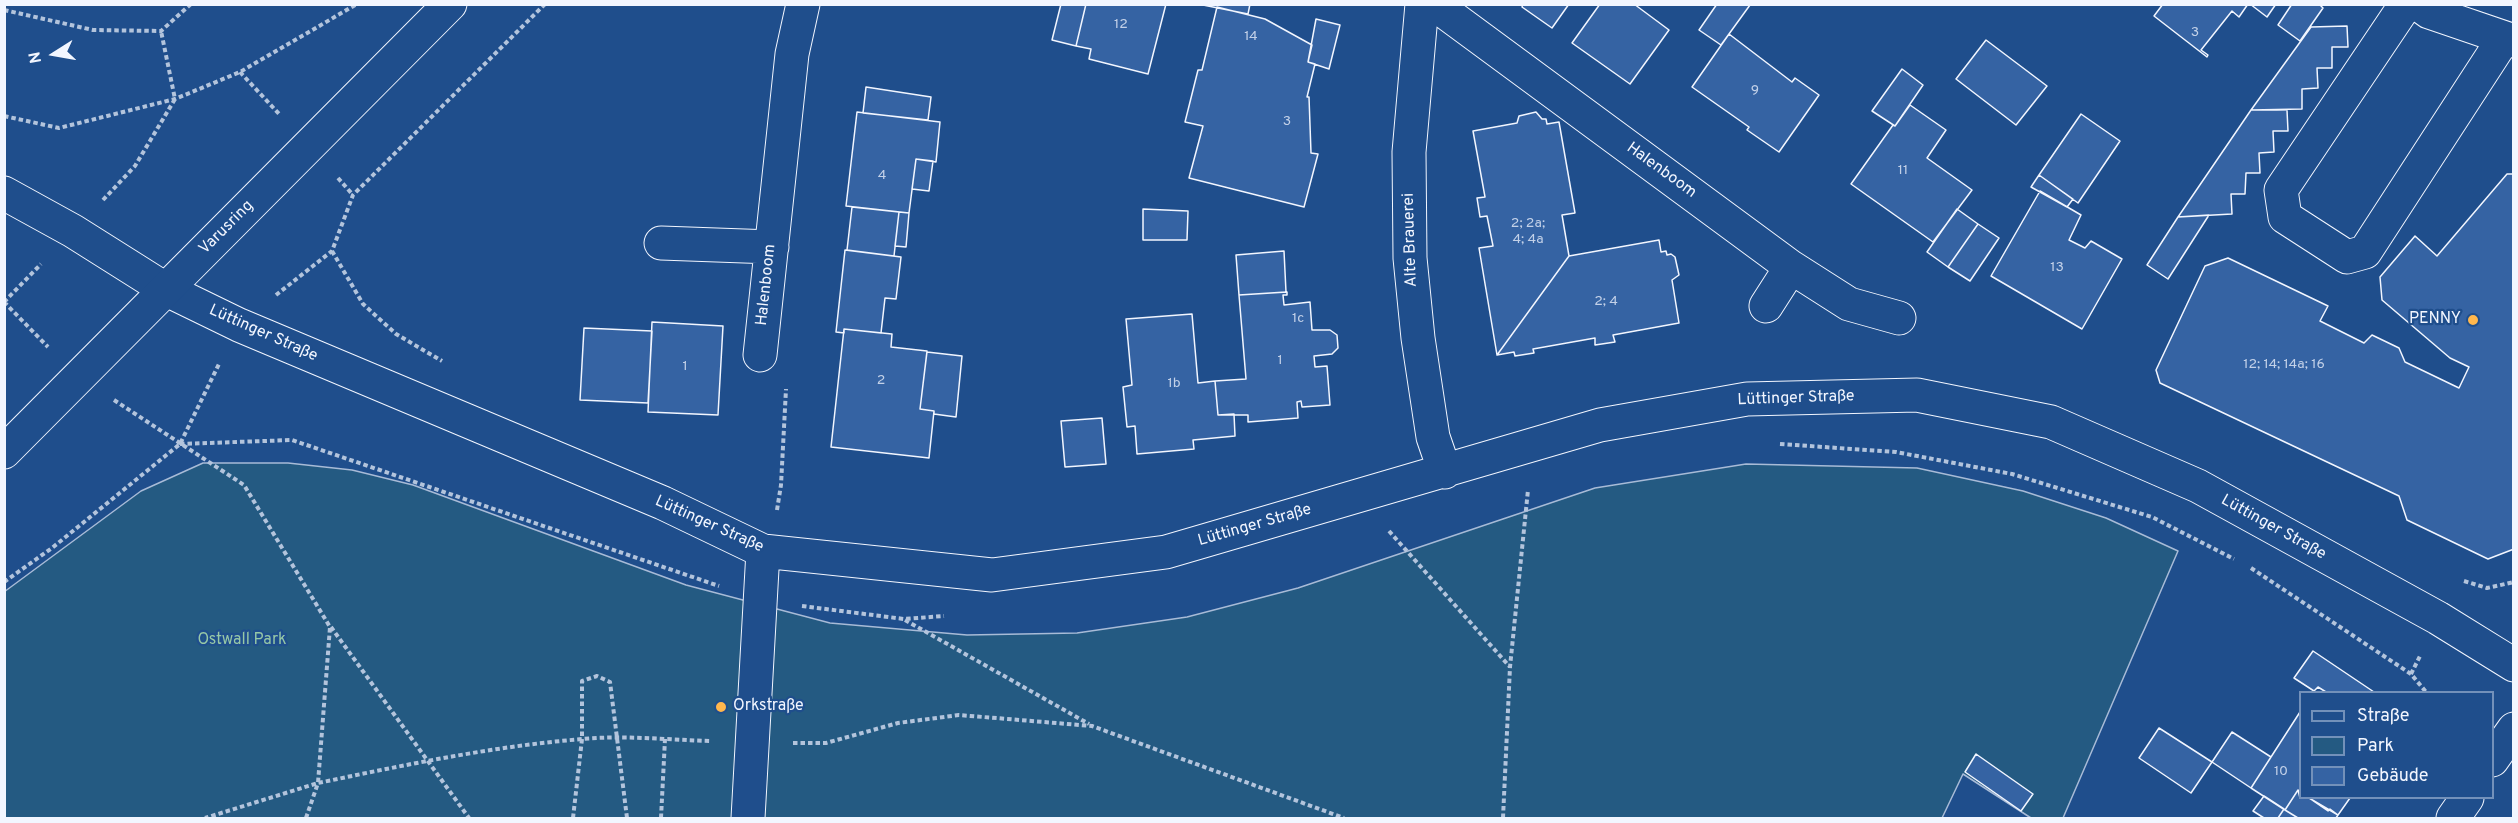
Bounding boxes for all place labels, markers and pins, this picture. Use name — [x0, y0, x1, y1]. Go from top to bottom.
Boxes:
place label: PENNY — [2409, 310, 2461, 330]
marker: PENNY — [2466, 313, 2480, 327]
place label: Orkstraße — [733, 697, 804, 717]
marker: Orkstraße — [714, 700, 728, 714]

